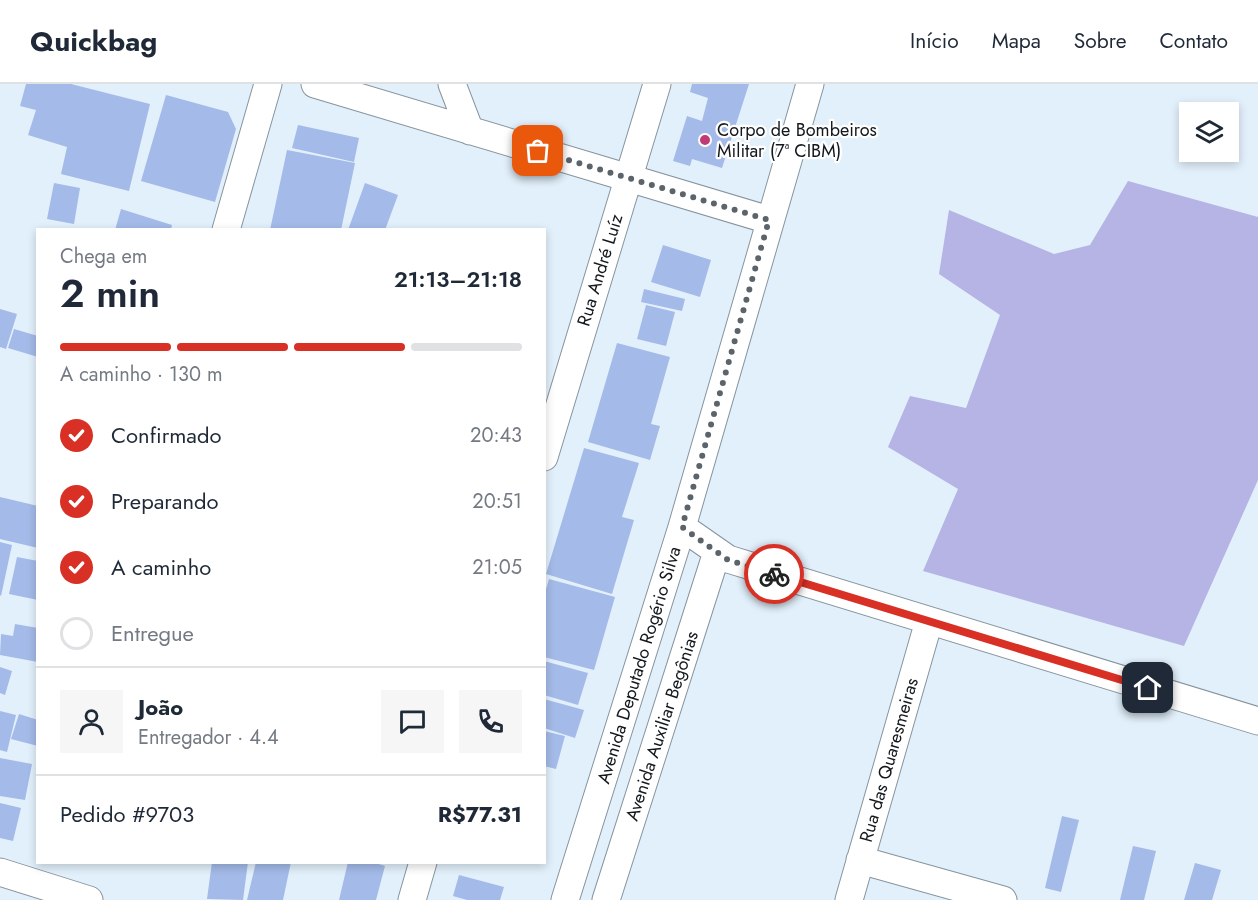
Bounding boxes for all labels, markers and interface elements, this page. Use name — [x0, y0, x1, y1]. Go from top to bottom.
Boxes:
text: Quickbag — [30, 21, 157, 62]
text: Início — [910, 26, 959, 56]
text: Mapa — [992, 26, 1041, 56]
text: Sobre — [1074, 26, 1126, 56]
text: Contato — [1159, 26, 1228, 56]
map controls — [1179, 102, 1239, 162]
button: layers — [1179, 102, 1239, 162]
place label: Corpo de Bombeiros Militar (7ª CIBM) — [717, 117, 877, 164]
pin — [512, 125, 563, 176]
marker: Corpo de Bombeiros Militar (7ª CIBM) — [698, 133, 712, 147]
icon: bag — [521, 134, 554, 167]
street label: Rua André Luíz — [571, 210, 630, 329]
text: Chega em — [60, 242, 147, 271]
text: 21:13–21:18 — [394, 263, 522, 295]
text: 2 min — [60, 265, 160, 322]
text: A caminho · 130 m — [60, 360, 223, 389]
icon: check — [60, 419, 93, 452]
text: Confirmado — [111, 419, 221, 451]
text: 20:43 — [470, 421, 522, 450]
icon: check — [60, 485, 93, 518]
text: Preparando — [111, 485, 219, 517]
text: 20:51 — [472, 487, 522, 516]
street label: Avenida Deputado Rogério Silva — [590, 543, 688, 787]
courier — [744, 544, 804, 604]
icon: check — [60, 551, 93, 584]
text: A caminho — [111, 551, 211, 583]
text: 21:05 — [472, 553, 522, 582]
icon: bike — [758, 558, 791, 591]
text: Entregue — [111, 617, 194, 649]
street label: Avenida Auxiliar Begônias — [619, 628, 705, 824]
pin — [1122, 662, 1173, 713]
icon: home — [1131, 671, 1164, 704]
street label: Rua das Quaresmeiras — [853, 675, 925, 845]
button: person — [60, 690, 123, 753]
button: chat — [381, 690, 444, 753]
button: phone — [459, 690, 522, 753]
text: João — [138, 691, 183, 723]
text: Entregador · 4.4 — [138, 723, 279, 752]
text: Pedido #9703 — [60, 798, 194, 830]
text: R$77.31 — [438, 798, 522, 830]

